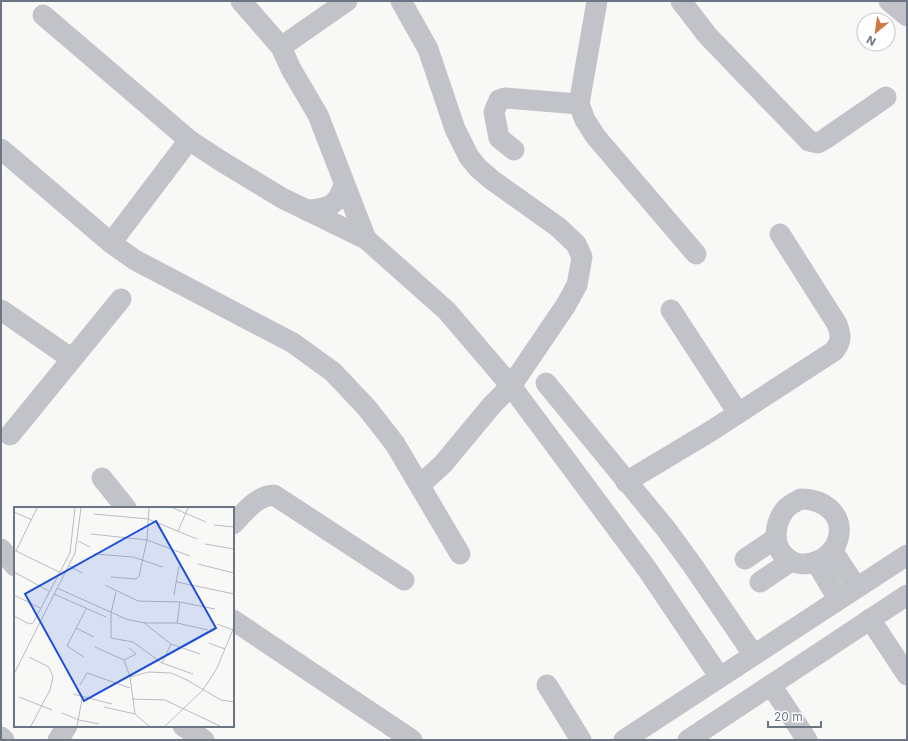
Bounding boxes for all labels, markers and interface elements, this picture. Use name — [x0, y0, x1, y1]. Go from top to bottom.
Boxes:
north arrow — [856, 12, 896, 52]
text: N — [864, 33, 878, 49]
inset map — [14, 507, 234, 727]
scale bar — [768, 703, 821, 729]
text: 20 m — [774, 709, 803, 724]

